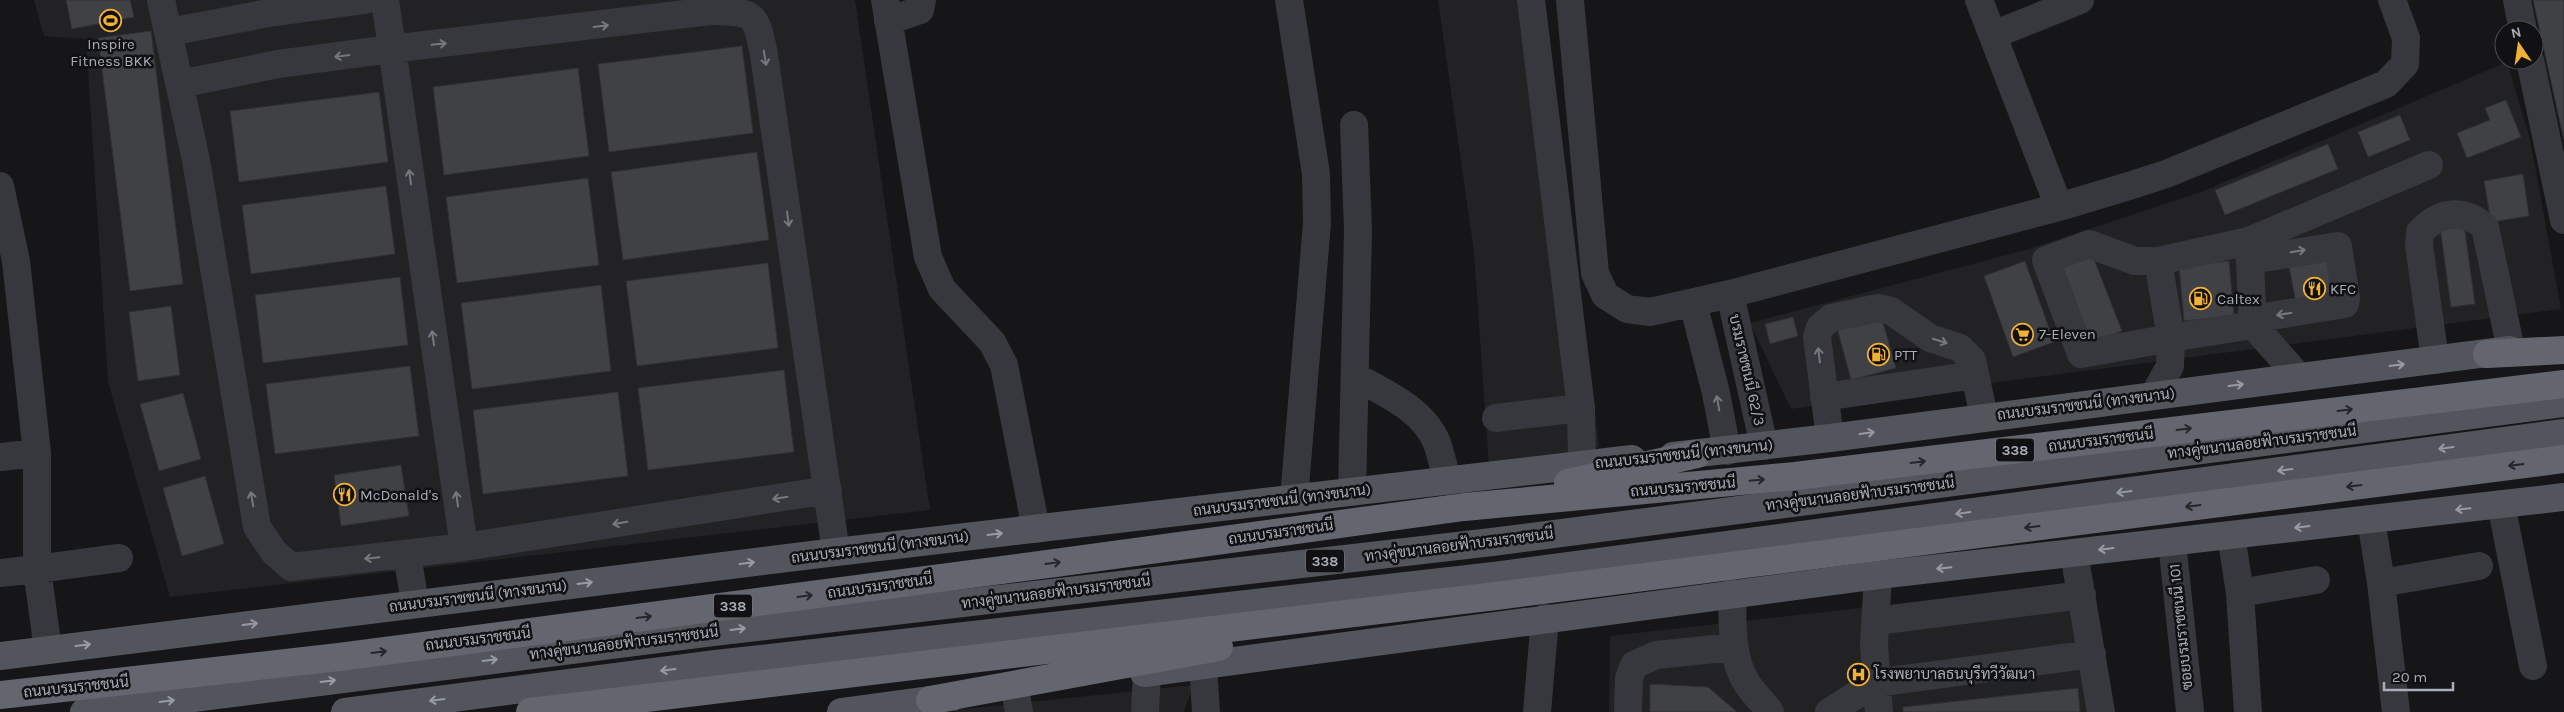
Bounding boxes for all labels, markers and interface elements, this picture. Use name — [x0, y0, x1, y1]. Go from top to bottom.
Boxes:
sports icon: Inspire Fitness BKK — [99, 9, 123, 33]
north arrow — [2494, 20, 2544, 70]
one-way arrow — [592, 21, 608, 31]
text: N — [2509, 23, 2523, 42]
place label: Inspire Fitness BKK — [70, 35, 152, 70]
one-way arrow — [431, 39, 447, 49]
one-way arrow — [760, 50, 770, 66]
one-way arrow — [335, 51, 351, 61]
one-way arrow — [404, 170, 414, 186]
one-way arrow — [784, 211, 794, 227]
one-way arrow — [2289, 246, 2305, 256]
restaurant icon: KFC — [2302, 277, 2326, 301]
place label: KFC — [2330, 280, 2356, 298]
fuel station icon: Caltex — [2189, 287, 2213, 311]
place label: Caltex — [2217, 290, 2260, 308]
one-way arrow — [2276, 309, 2292, 319]
street label: บรมราชชนนี 62/3 — [1725, 312, 1770, 428]
supermarket icon: 7-Eleven — [2011, 322, 2035, 346]
place label: 7-Eleven — [2039, 325, 2096, 343]
one-way arrow — [428, 330, 438, 346]
one-way arrow — [1931, 337, 1947, 347]
fuel station icon: PTT — [1866, 343, 1890, 367]
place label: PTT — [1894, 346, 1918, 364]
one-way arrow — [1814, 347, 1824, 363]
one-way arrow — [2389, 360, 2405, 370]
one-way arrow — [2228, 380, 2244, 390]
street label: ถนนบรมราชชนนี (ทางขนาน) — [1996, 383, 2176, 424]
one-way arrow — [1713, 395, 1723, 411]
one-way arrow — [2337, 405, 2353, 415]
street label: ทางคู่ขนานลอยฟ้าบรมราชชนนี — [2166, 420, 2358, 464]
street label: ถนนบรมราชชนนี — [2047, 424, 2155, 455]
one-way arrow — [2175, 424, 2191, 434]
one-way arrow — [1858, 428, 1874, 438]
street label: ถนนบรมราชชนนี (ทางขนาน) — [1594, 435, 1774, 472]
road number: 338 — [1996, 438, 2034, 462]
one-way arrow — [2439, 443, 2455, 453]
one-way arrow — [1910, 456, 1926, 466]
one-way arrow — [2508, 460, 2524, 470]
one-way arrow — [2278, 465, 2294, 475]
street label: ถนนบรมราชชนนี — [1629, 472, 1736, 501]
street label: ทางคู่ขนานลอยฟ้าบรมราชชนนี — [1764, 472, 1956, 516]
one-way arrow — [1748, 475, 1764, 485]
street label: ถนนบรมราชชนนี (ทางขนาน) — [1192, 479, 1372, 520]
one-way arrow — [2347, 481, 2363, 491]
restaurant icon: McDonald's — [332, 483, 356, 507]
place label: McDonald's — [360, 486, 439, 504]
one-way arrow — [2116, 487, 2132, 497]
one-way arrow — [452, 491, 462, 507]
one-way arrow — [246, 492, 256, 508]
one-way arrow — [772, 493, 788, 503]
one-way arrow — [2186, 501, 2202, 511]
one-way arrow — [2456, 504, 2472, 514]
one-way arrow — [1955, 508, 1971, 518]
street label: ถนนบรมราชชนนี — [1227, 515, 1335, 548]
one-way arrow — [612, 518, 628, 528]
one-way arrow — [2024, 522, 2040, 532]
one-way arrow — [2294, 522, 2310, 532]
street label: ทางคู่ขนานลอยฟ้าบรมราชชนนี — [1363, 523, 1555, 567]
street label: ถนนบรมราชชนนี (ทางขนาน) — [790, 526, 970, 567]
one-way arrow — [987, 529, 1003, 539]
one-way arrow — [2098, 544, 2114, 554]
road number: 338 — [1306, 550, 1344, 572]
one-way arrow — [364, 554, 380, 563]
one-way arrow — [738, 558, 754, 568]
one-way arrow — [1045, 558, 1061, 568]
one-way arrow — [1937, 563, 1953, 573]
street label: ซอยบรมราชชนนี 101 — [2164, 563, 2197, 691]
street label: ถนนบรมราชชนนี — [826, 569, 934, 602]
street label: ทางคู่ขนานลอยฟ้าบรมราชชนนี — [960, 570, 1152, 614]
street label: ถนนบรมราชชนนี (ทางขนาน) — [388, 575, 568, 616]
one-way arrow — [577, 578, 593, 588]
one-way arrow — [797, 591, 813, 601]
road number: 338 — [714, 594, 752, 618]
one-way arrow — [636, 612, 652, 622]
one-way arrow — [242, 619, 258, 629]
street label: ทางคู่ขนานลอยฟ้าบรมราชชนนี — [528, 621, 720, 665]
street label: ถนนบรมราชชนนี — [424, 623, 532, 654]
one-way arrow — [729, 624, 745, 634]
one-way arrow — [75, 640, 91, 650]
one-way arrow — [370, 646, 386, 656]
one-way arrow — [481, 655, 497, 665]
scale bar — [2384, 660, 2453, 692]
hospital icon: โรงพยาบาลธนบุรีทวีวัฒนา — [1846, 662, 1870, 686]
place label: โรงพยาบาลธนบุรีทวีวัฒนา — [1873, 664, 2035, 685]
one-way arrow — [660, 665, 676, 675]
text: 20 m — [2392, 668, 2427, 686]
street label: ถนนบรมราชชนนี — [22, 672, 130, 701]
one-way arrow — [320, 676, 336, 686]
one-way arrow — [430, 695, 446, 705]
one-way arrow — [159, 696, 175, 706]

